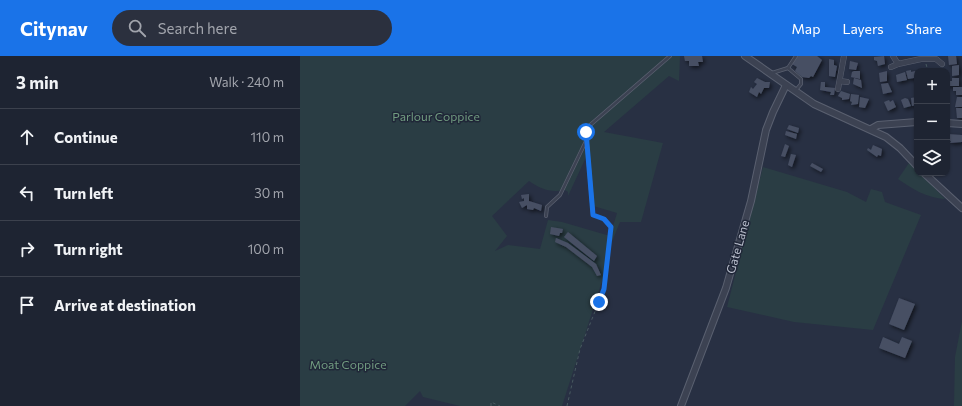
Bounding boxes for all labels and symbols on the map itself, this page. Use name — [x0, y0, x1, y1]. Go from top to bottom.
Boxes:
park label: Parlour Coppice — [392, 109, 480, 123]
route start — [577, 123, 595, 141]
street label: Gate Lane — [723, 218, 751, 275]
route end — [590, 293, 608, 311]
park label: Moat Coppice — [309, 357, 387, 371]

